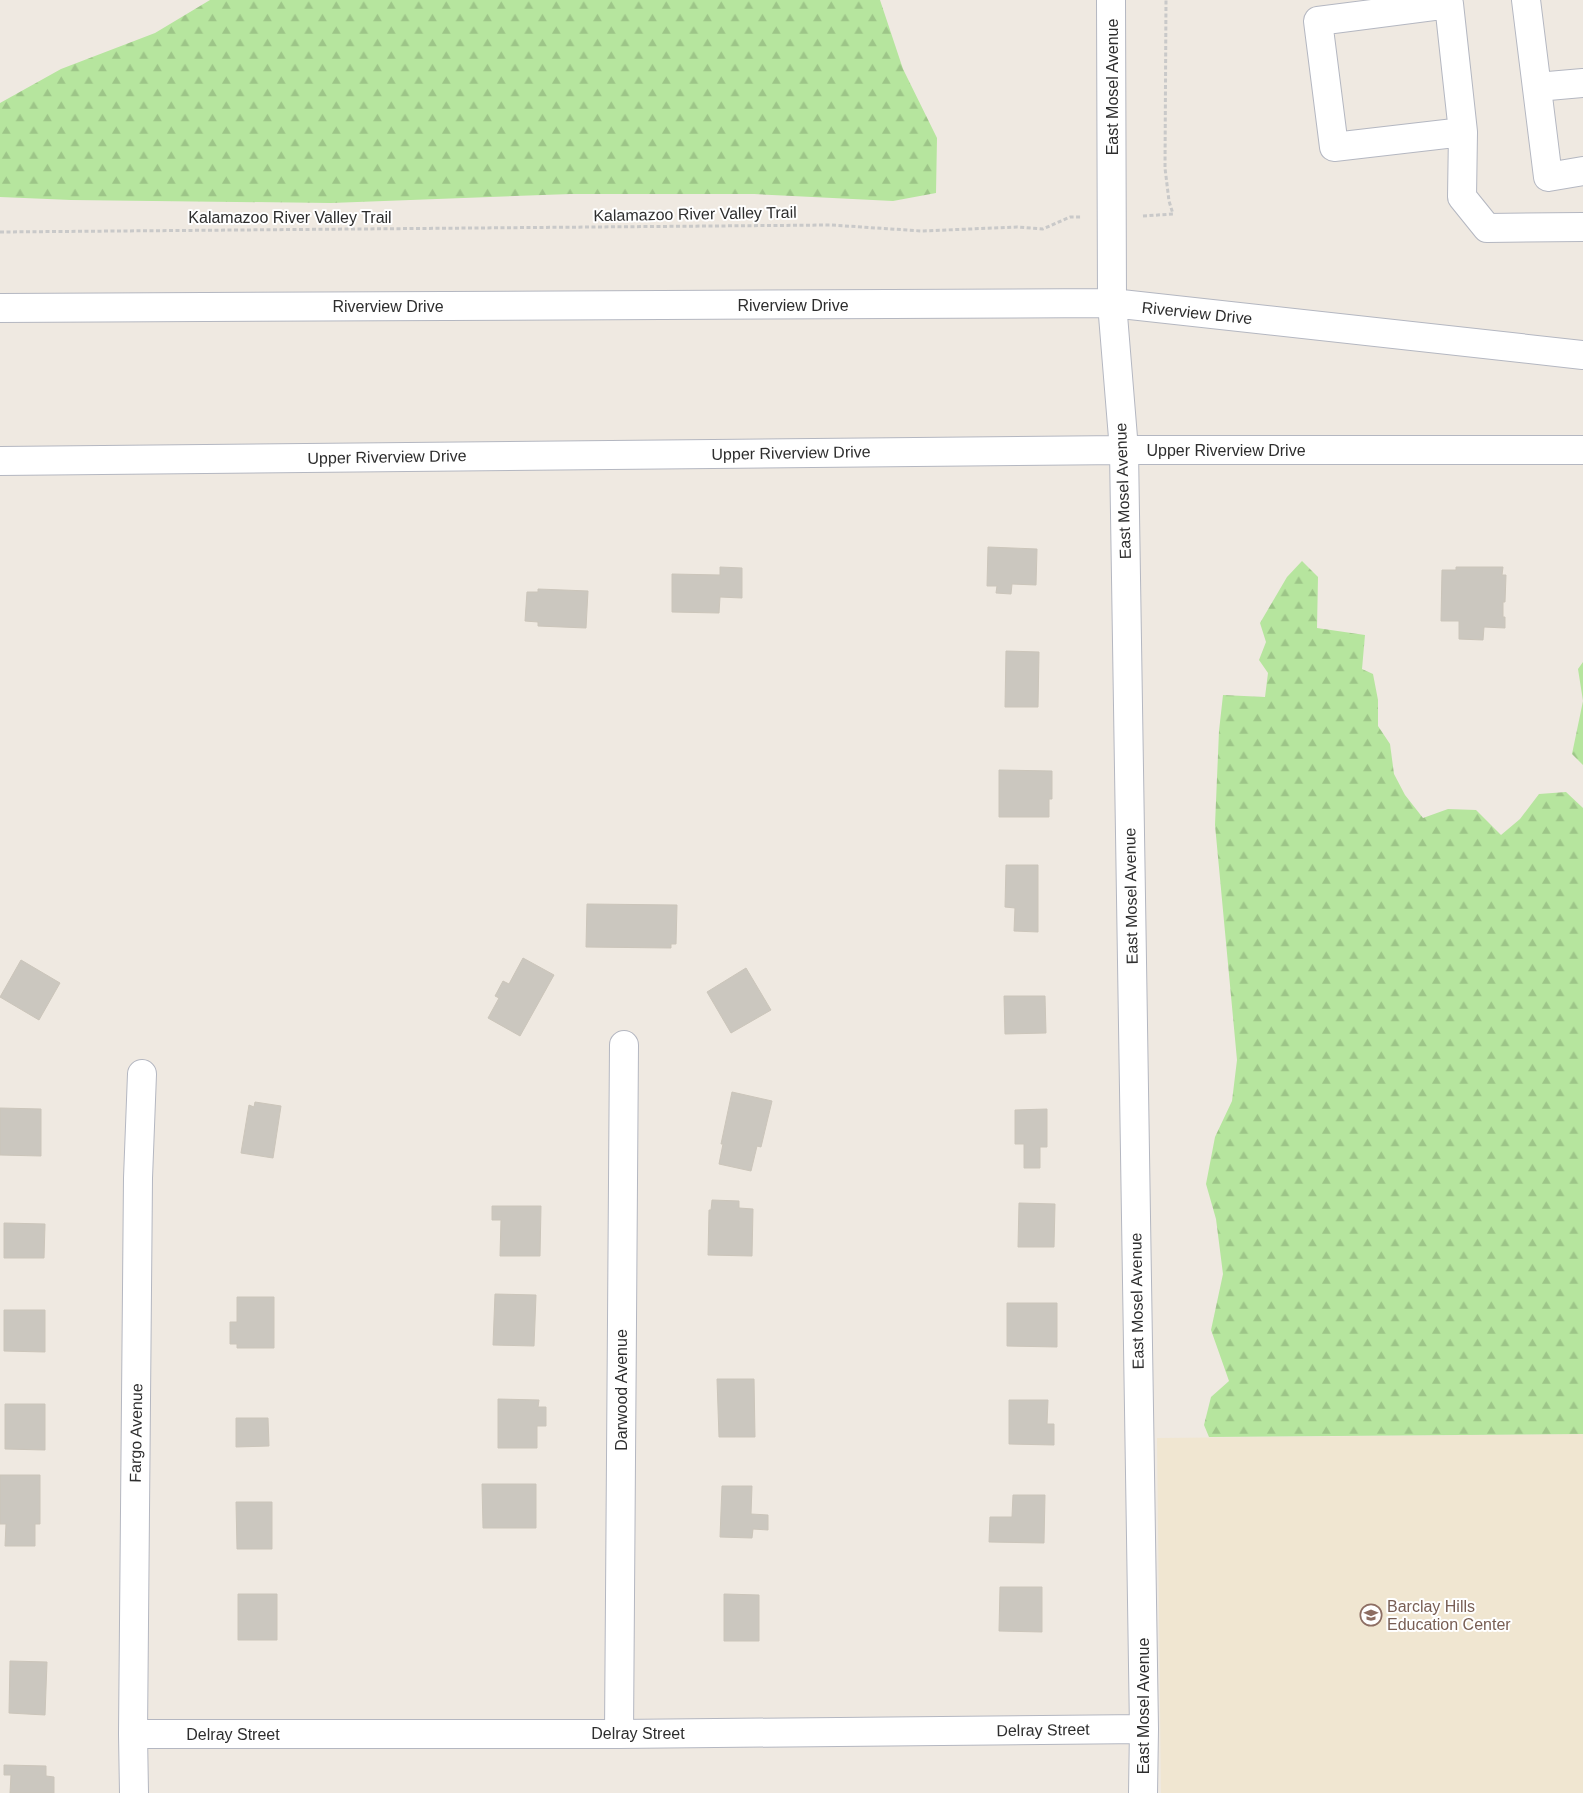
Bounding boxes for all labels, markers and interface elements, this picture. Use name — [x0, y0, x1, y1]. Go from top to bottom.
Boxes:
street label: East Mosel Avenue — [1104, 19, 1121, 155]
street label: Kalamazoo River Valley Trail — [593, 204, 797, 224]
street label: Kalamazoo River Valley Trail — [188, 209, 392, 226]
street label: Riverview Drive — [737, 297, 849, 314]
street label: Riverview Drive — [332, 298, 444, 315]
street label: Riverview Drive — [1141, 299, 1253, 327]
street label: East Mosel Avenue — [1112, 422, 1134, 560]
street label: Upper Riverview Drive — [1146, 442, 1306, 459]
street label: Upper Riverview Drive — [711, 443, 871, 463]
street label: Upper Riverview Drive — [307, 447, 467, 467]
street label: East Mosel Avenue — [1121, 827, 1141, 964]
street label: East Mosel Avenue — [1127, 1232, 1147, 1369]
street label: Darwood Avenue — [613, 1329, 630, 1451]
street label: Fargo Avenue — [127, 1383, 145, 1483]
place label: Barclay Hills Education Center — [1387, 1598, 1511, 1633]
school or university icon: Barclay Hills Education Center — [1359, 1603, 1383, 1627]
street label: East Mosel Avenue — [1135, 1638, 1152, 1774]
street label: Delray Street — [996, 1721, 1090, 1739]
street label: Delray Street — [591, 1725, 685, 1742]
street label: Delray Street — [186, 1726, 280, 1743]

